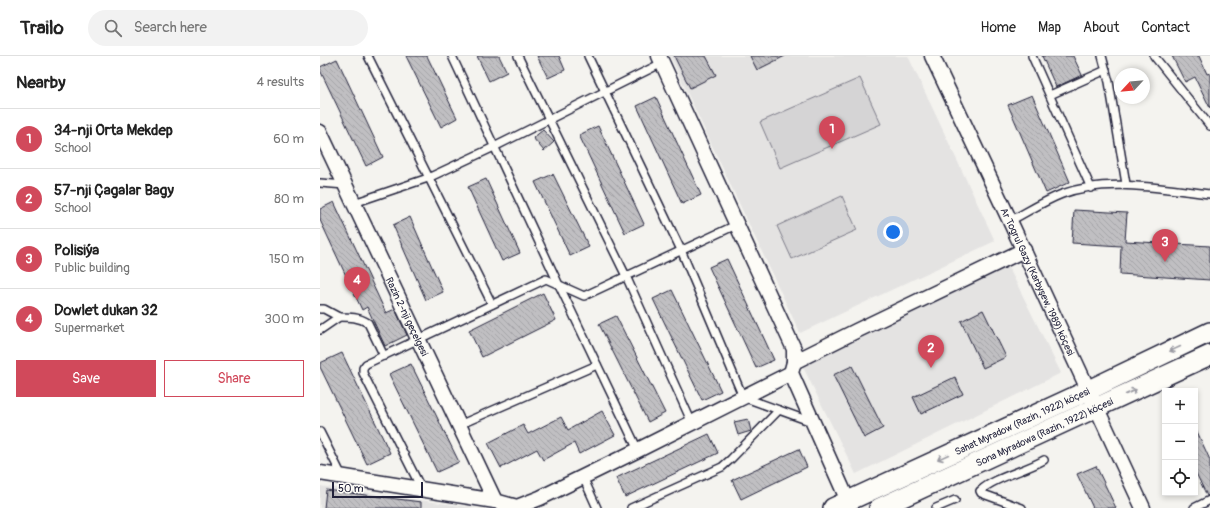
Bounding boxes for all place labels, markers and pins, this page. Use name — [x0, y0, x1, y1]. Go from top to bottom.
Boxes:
pin: 1 — [819, 116, 845, 149]
pin: 3 — [1152, 229, 1178, 262]
pin: 4 — [344, 267, 370, 300]
pin: 2 — [918, 335, 944, 368]

